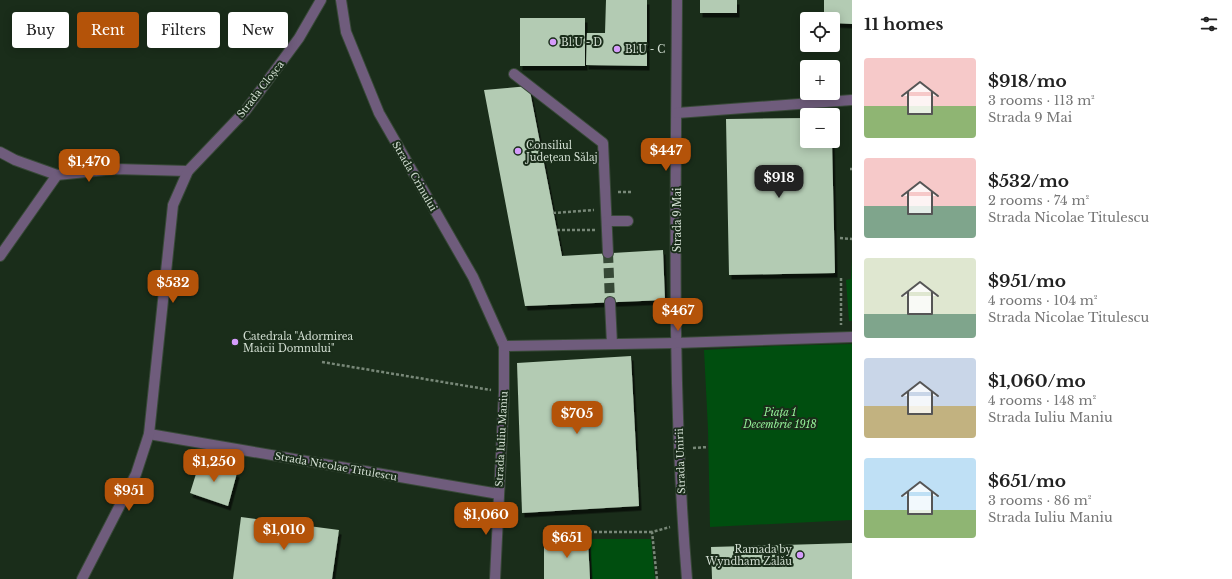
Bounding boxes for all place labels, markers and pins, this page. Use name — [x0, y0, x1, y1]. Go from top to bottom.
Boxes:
place label: Bl.U - D — [561, 36, 602, 49]
marker: Bl.U - D — [548, 37, 558, 47]
place label: Bl.U - C — [625, 43, 665, 56]
marker: Bl.U - C — [612, 44, 622, 54]
pin: $447 — [642, 138, 690, 172]
place label: Consiliul Județean Sălaj — [524, 139, 598, 164]
marker: Consiliul Județean Sălaj — [513, 146, 523, 156]
pin: $1,470 — [56, 149, 122, 183]
pin: $918 — [755, 165, 803, 199]
pin: $532 — [149, 270, 197, 304]
pin: $467 — [654, 298, 702, 332]
place label: Catedrala "Adormirea Maicii Domnului" — [243, 330, 354, 355]
marker: Catedrala "Adormirea Maicii Domnului" — [230, 337, 240, 347]
pin: $705 — [553, 401, 601, 435]
pin: $1,250 — [181, 449, 247, 483]
pin: $951 — [105, 478, 153, 512]
pin: $1,060 — [453, 502, 519, 536]
pin: $1,010 — [251, 517, 317, 551]
pin: $651 — [543, 525, 591, 559]
place label: Ramada by Wyndham Zalău — [705, 543, 793, 568]
marker: Ramada by Wyndham Zalău — [795, 550, 805, 560]

